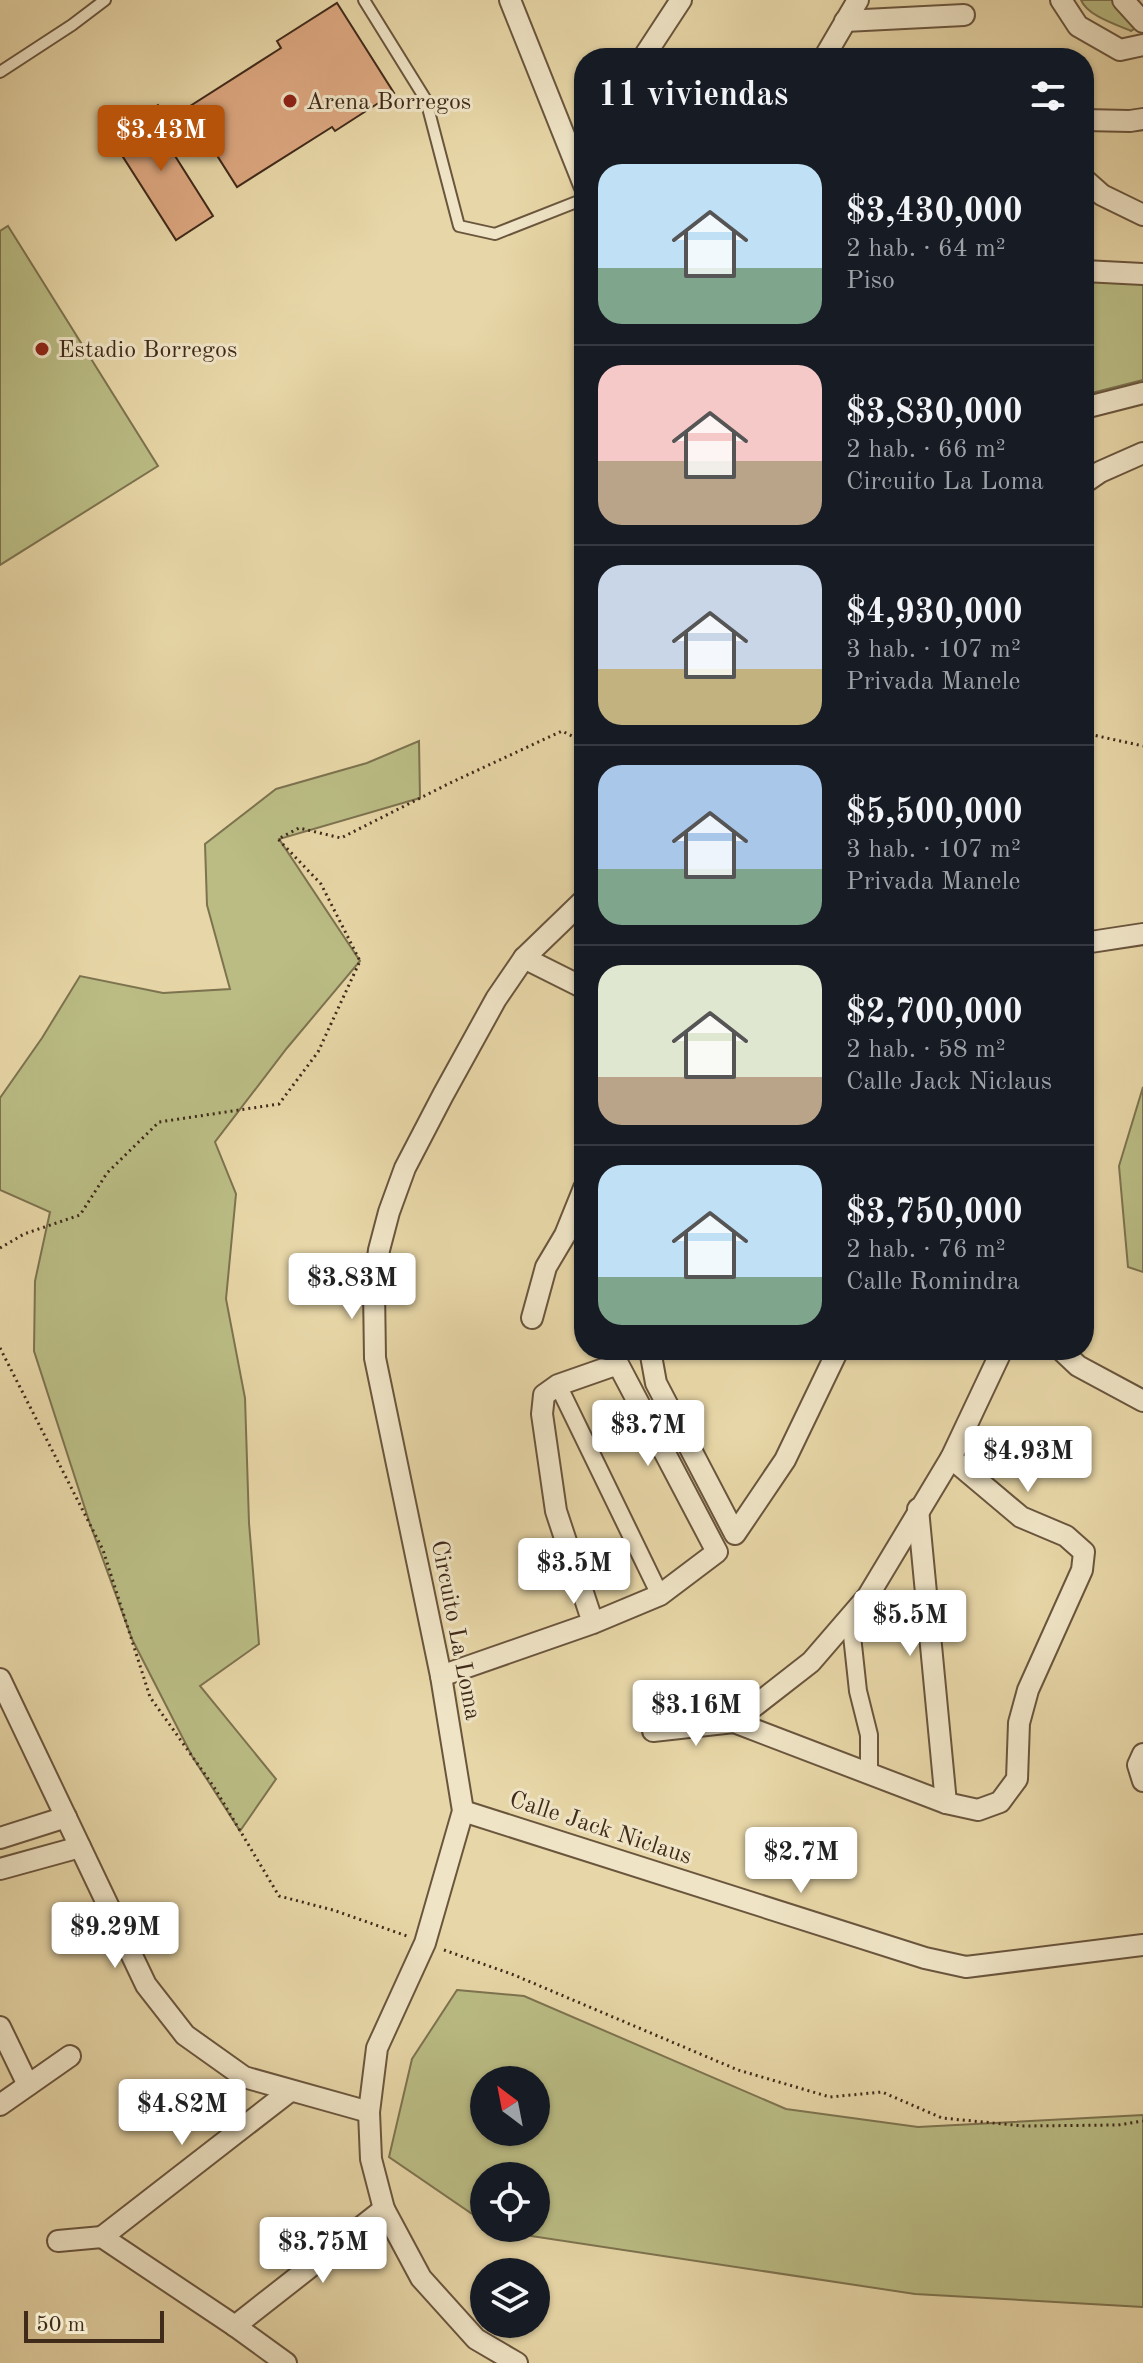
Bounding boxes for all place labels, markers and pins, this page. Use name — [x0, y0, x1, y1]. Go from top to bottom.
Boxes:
place label: Arena Borregos — [306, 91, 471, 115]
marker: Arena Borregos — [281, 92, 299, 110]
pin: $3.43M — [96, 105, 226, 173]
place label: Estadio Borregos — [58, 339, 237, 363]
marker: Estadio Borregos — [33, 340, 51, 358]
pin: $3.83M — [287, 1253, 417, 1321]
pin: $3.7M — [592, 1400, 704, 1468]
pin: $4.93M — [963, 1426, 1093, 1494]
pin: $3.5M — [518, 1538, 630, 1606]
pin: $5.5M — [854, 1590, 966, 1658]
pin: $3.16M — [631, 1680, 761, 1748]
pin: $2.7M — [745, 1827, 857, 1895]
pin: $9.29M — [50, 1902, 180, 1970]
pin: $4.82M — [117, 2079, 247, 2147]
pin: $3.75M — [258, 2217, 388, 2285]

